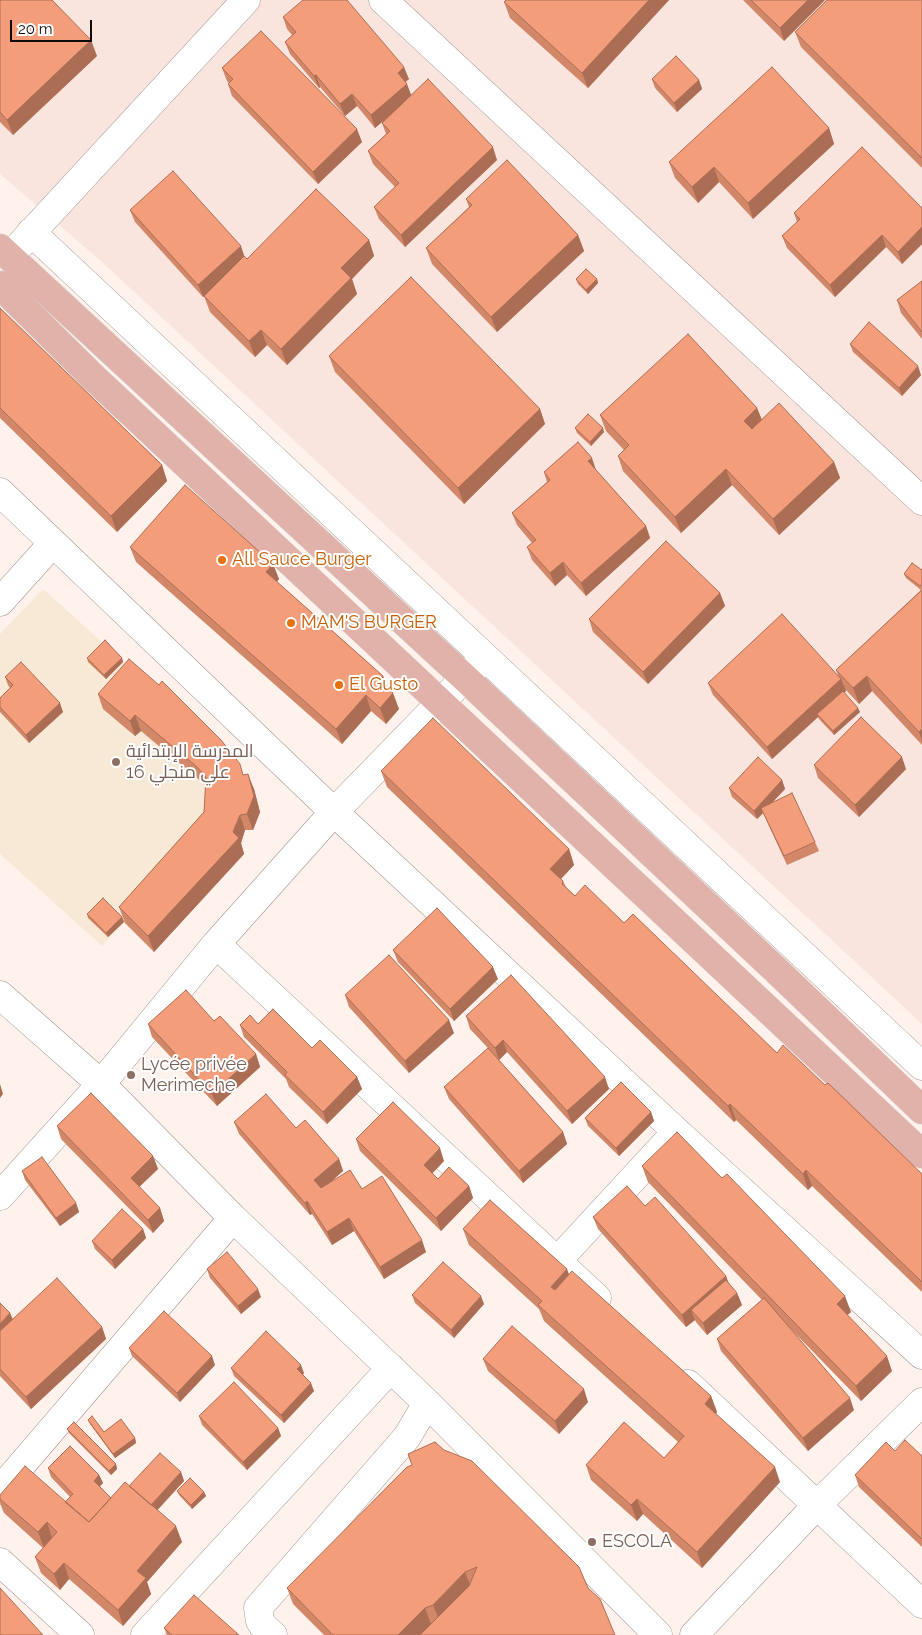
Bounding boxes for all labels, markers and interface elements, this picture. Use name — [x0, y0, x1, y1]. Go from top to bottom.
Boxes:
scale bar — [12, 10, 95, 42]
text: 20 m — [18, 20, 53, 38]
place label: All Sauce Burger — [232, 549, 372, 571]
marker: All Sauce Burger — [216, 554, 228, 566]
place label: MAM'S BURGER — [301, 612, 437, 634]
marker: MAM'S BURGER — [285, 617, 297, 629]
place label: El Gusto — [349, 674, 418, 696]
marker: El Gusto — [333, 679, 345, 691]
place label: المدرسة الإبتدائية علي منجلي 16 — [126, 741, 254, 784]
marker: المدرسة الإبتدائية علي منجلي 16 — [110, 756, 122, 768]
place label: Lycée privée Merimeche — [141, 1054, 247, 1096]
marker: Lycée privée Merimeche — [125, 1069, 137, 1081]
place label: ESCOLA — [602, 1531, 672, 1553]
marker: ESCOLA — [586, 1536, 598, 1548]

